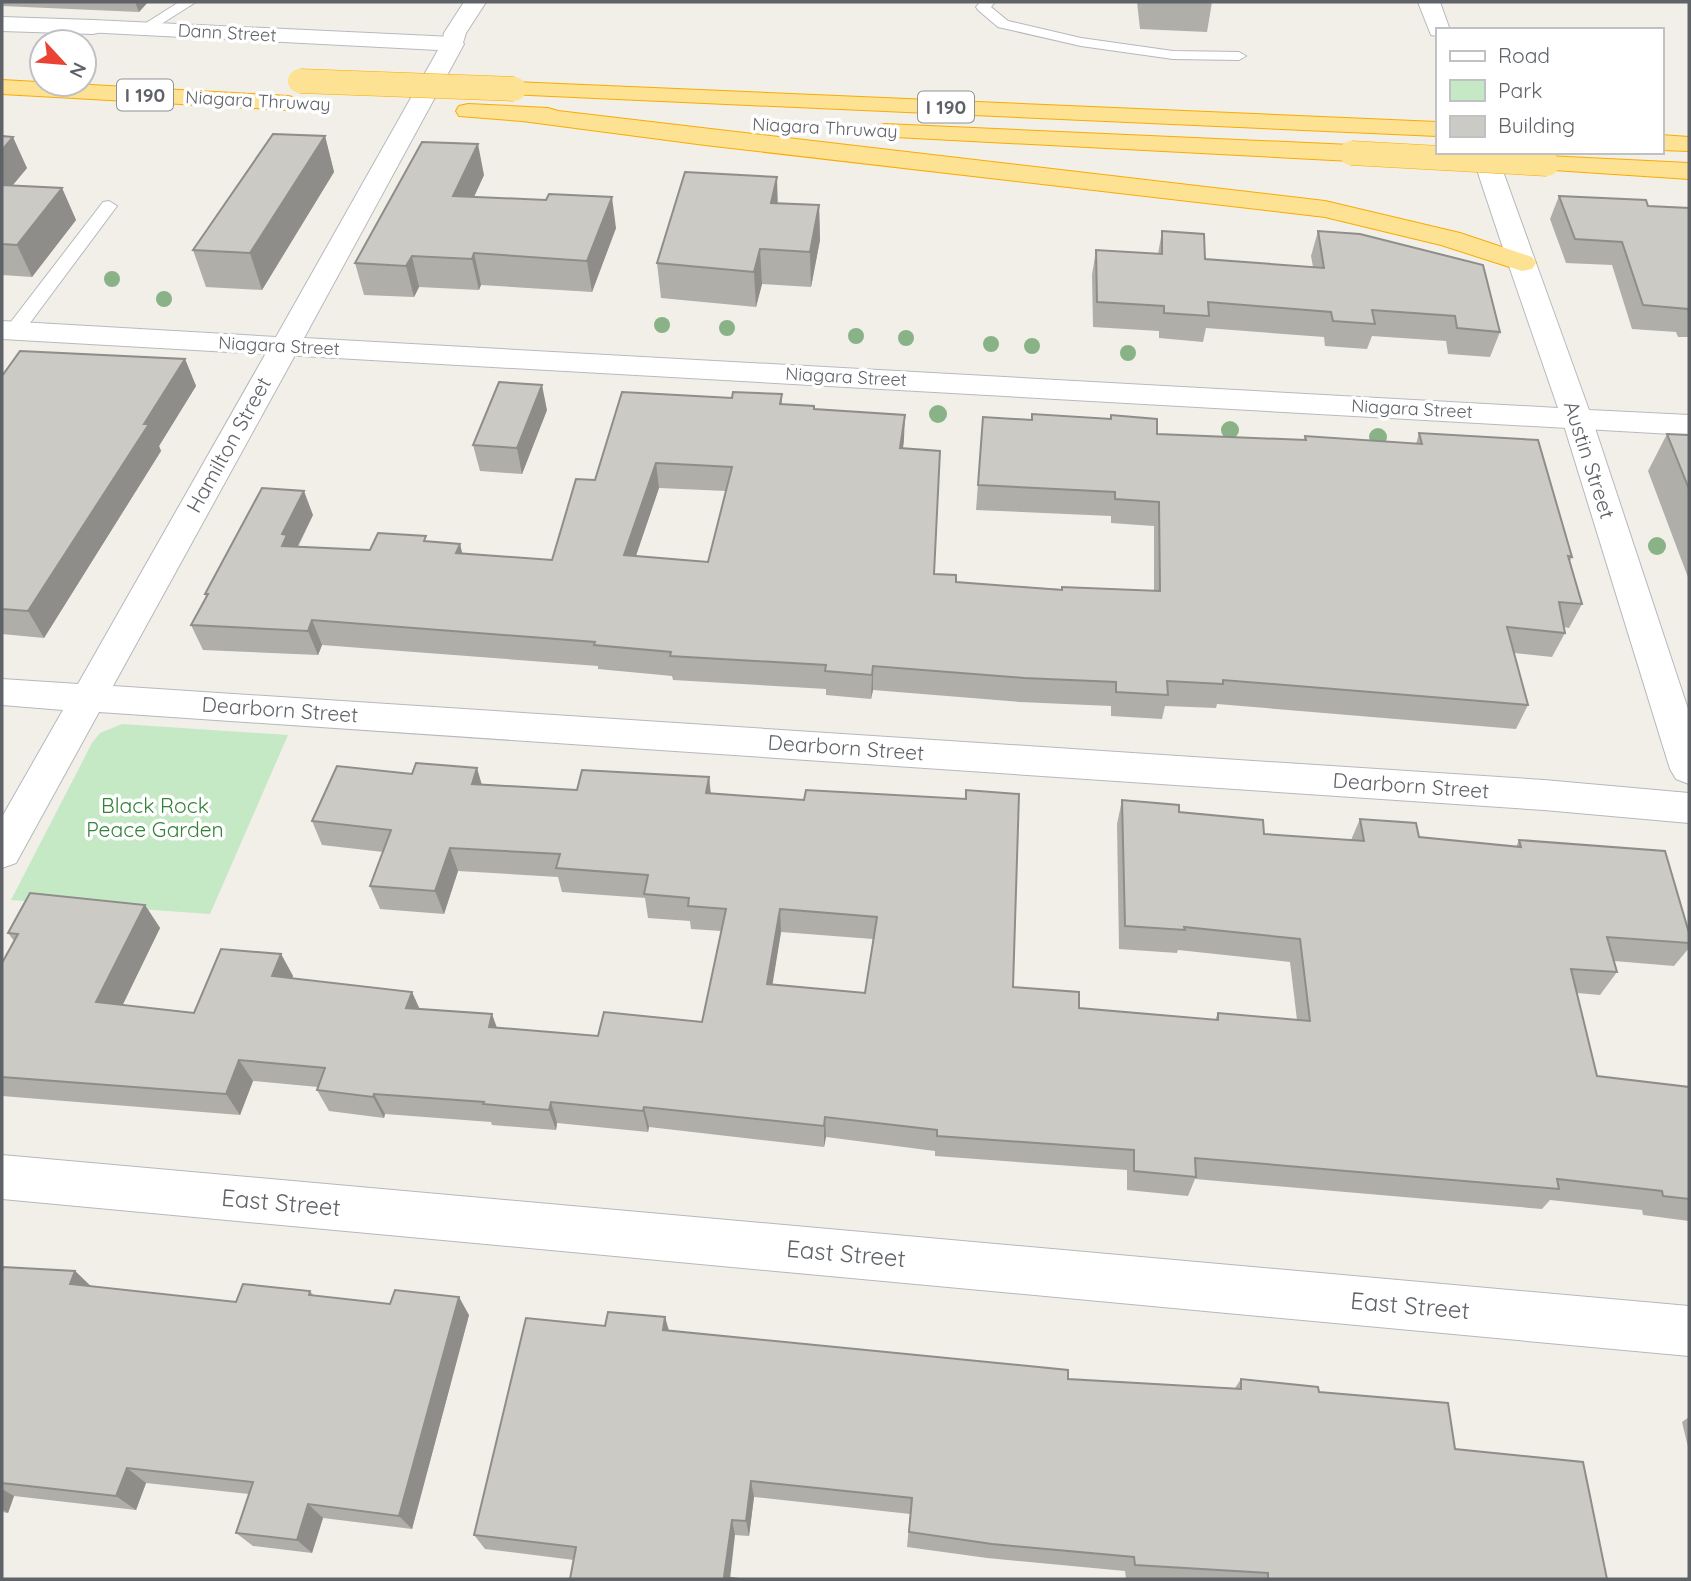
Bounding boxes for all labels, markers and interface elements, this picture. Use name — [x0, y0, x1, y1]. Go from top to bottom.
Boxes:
street label: Dann Street — [177, 18, 277, 47]
north arrow — [28, 28, 98, 98]
legend — [1436, 28, 1663, 154]
text: Road — [1498, 42, 1550, 68]
text: N — [64, 59, 92, 82]
text: Park — [1498, 77, 1542, 103]
road number: I 190 — [117, 80, 173, 110]
street label: Niagara Thruway — [185, 85, 331, 116]
road number: I 190 — [918, 92, 974, 122]
street label: Niagara Thruway — [752, 112, 898, 143]
text: Building — [1498, 112, 1575, 138]
street label: Niagara Street — [218, 331, 340, 360]
street label: Niagara Street — [785, 362, 907, 391]
street label: Hamilton Street — [180, 372, 276, 517]
street label: Niagara Street — [1351, 394, 1473, 423]
street label: Austin Street — [1559, 398, 1621, 522]
street label: Dearborn Street — [201, 691, 359, 727]
street label: Dearborn Street — [767, 729, 925, 765]
street label: Dearborn Street — [1332, 767, 1490, 803]
park label: Black Rock Peace Garden — [86, 792, 224, 842]
street label: East Street — [220, 1182, 342, 1222]
street label: East Street — [785, 1233, 907, 1273]
street label: East Street — [1349, 1285, 1471, 1325]

